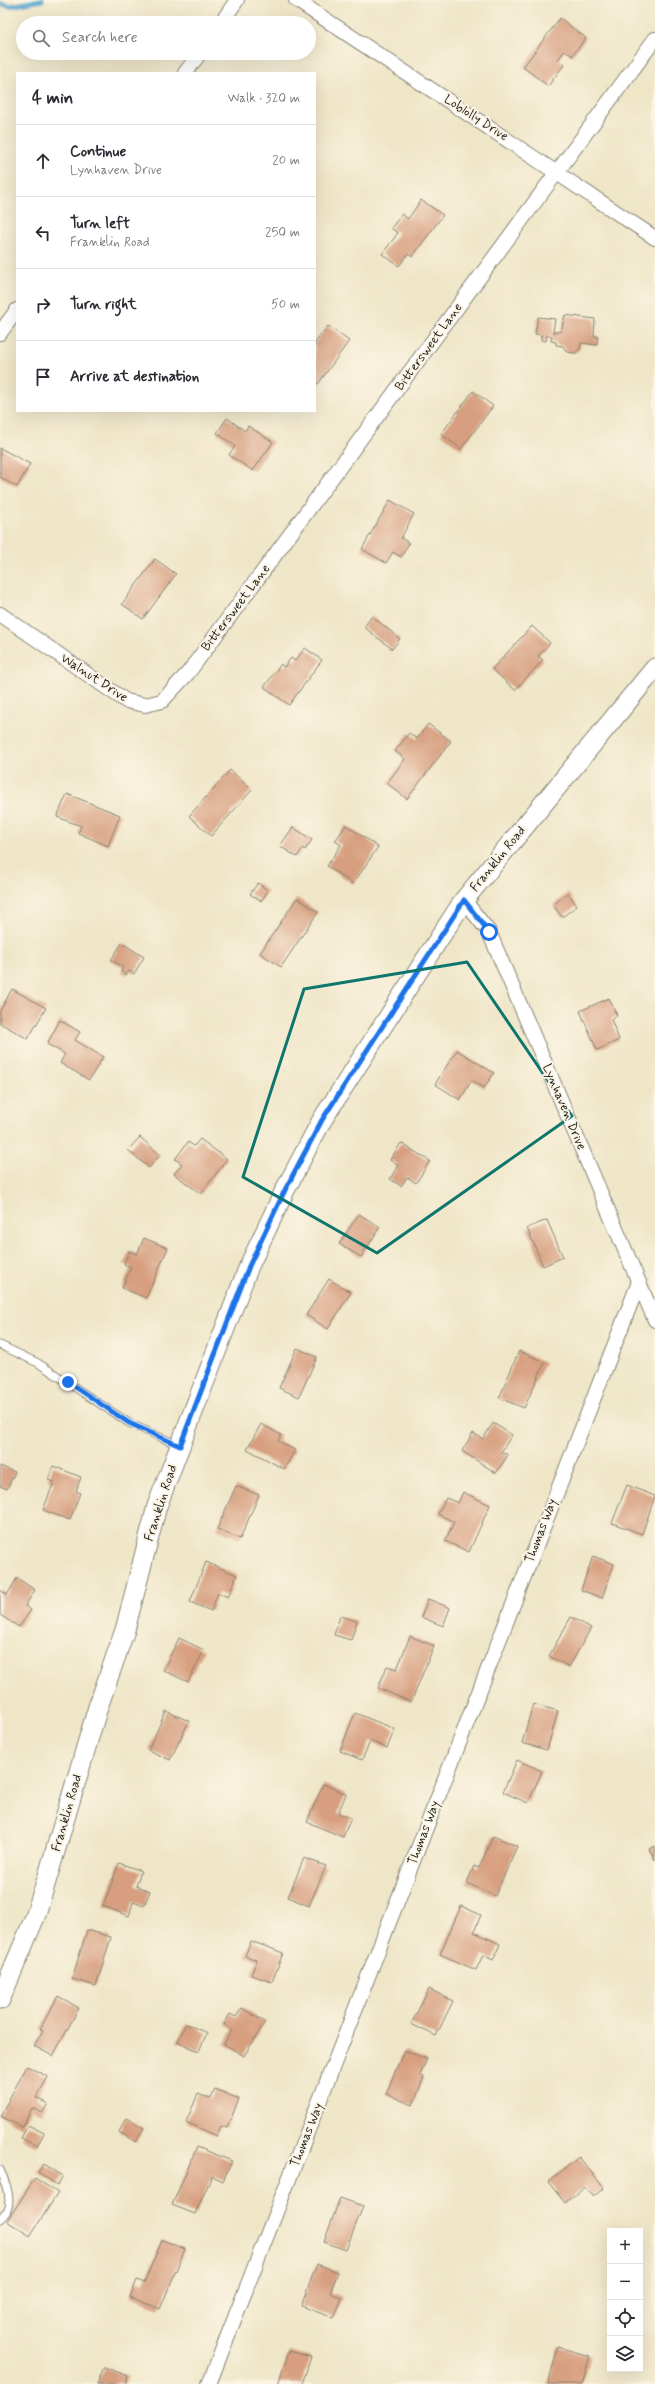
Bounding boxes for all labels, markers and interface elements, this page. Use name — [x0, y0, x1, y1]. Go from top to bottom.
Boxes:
search box — [16, 16, 316, 60]
icon: search — [30, 27, 52, 49]
text: Search here — [62, 28, 138, 48]
text: 4 min — [32, 87, 73, 109]
text: Walk · 320 m — [227, 90, 300, 107]
street label: Loblolly Drive — [441, 91, 511, 145]
text: Continue — [70, 142, 126, 162]
icon: ahead — [32, 150, 54, 172]
text: 20 m — [272, 152, 300, 169]
text: Lynhaven Drive — [70, 162, 162, 179]
text: Turn left — [70, 214, 130, 234]
icon: left — [32, 222, 54, 244]
text: 250 m — [265, 224, 300, 241]
text: Franklin Road — [70, 234, 150, 251]
icon: right — [32, 294, 54, 316]
text: Turn right — [70, 295, 137, 315]
text: 50 m — [271, 296, 300, 313]
street label: Bittersweet Lane — [391, 300, 467, 394]
icon: arrive — [32, 366, 54, 388]
text: Arrive at destination — [70, 367, 199, 387]
street label: Bittersweet Lane — [198, 561, 274, 655]
street label: Walnut Drive — [57, 650, 131, 706]
street label: Franklin Road — [466, 823, 530, 895]
route start — [480, 923, 498, 941]
street label: Lynhaven Drive — [538, 1061, 590, 1153]
route end — [59, 1373, 77, 1391]
street label: Franklin Road — [141, 1463, 181, 1543]
street label: Thomas Way — [521, 1496, 561, 1566]
street label: Franklin Road — [48, 1772, 86, 1854]
street label: Thomas Way — [404, 1798, 444, 1868]
street label: Thomas Way — [286, 2100, 328, 2170]
map controls — [607, 2228, 643, 2372]
button: + — [607, 2228, 643, 2264]
button: − — [607, 2264, 643, 2300]
button: locate — [607, 2300, 643, 2336]
button: layers — [607, 2336, 643, 2372]

